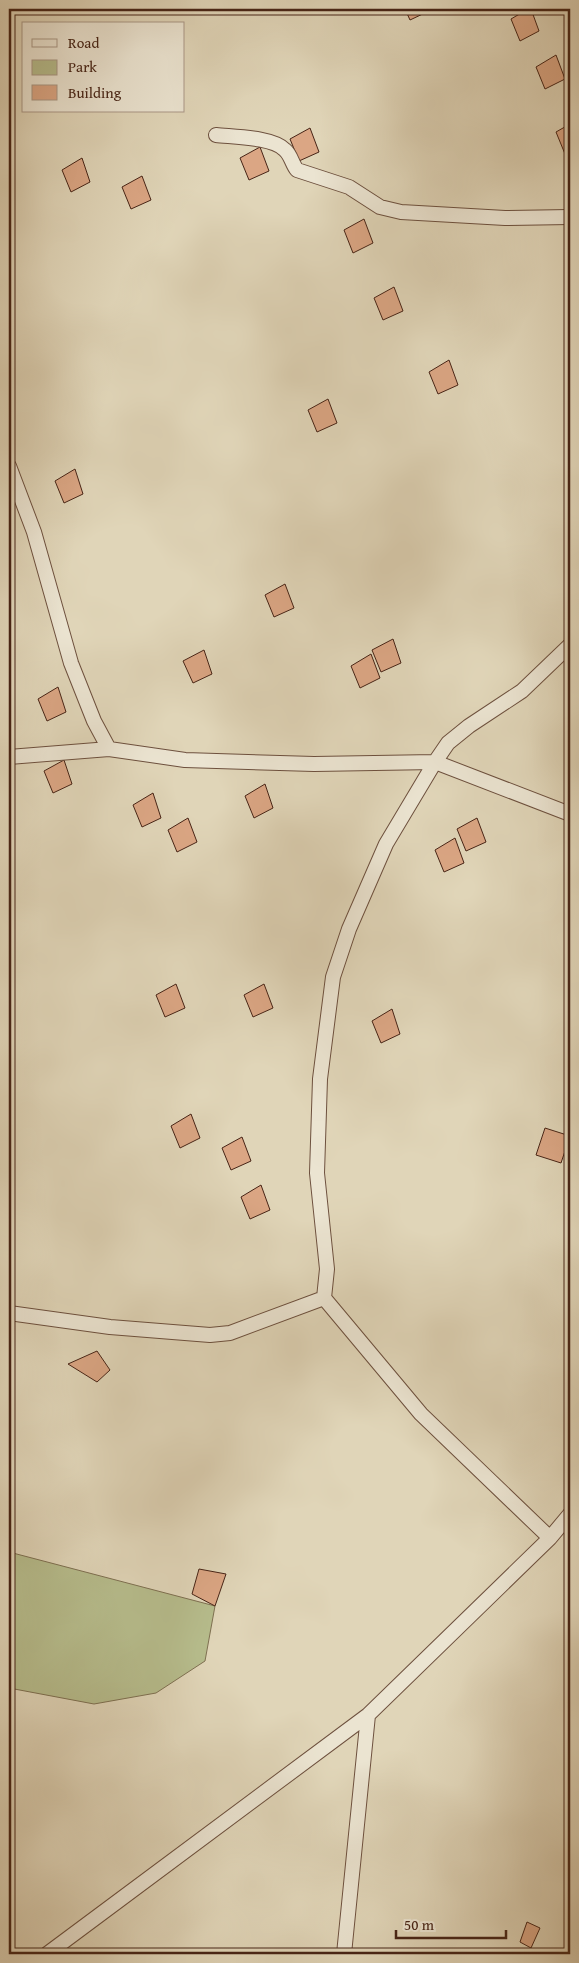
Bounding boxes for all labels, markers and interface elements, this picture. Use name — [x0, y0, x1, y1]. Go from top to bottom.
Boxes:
legend — [22, 22, 185, 112]
text: Road — [68, 32, 99, 53]
text: Park — [68, 56, 97, 77]
text: Building — [68, 82, 122, 103]
scale bar — [396, 1908, 506, 1940]
text: 50 m — [404, 1914, 435, 1935]

